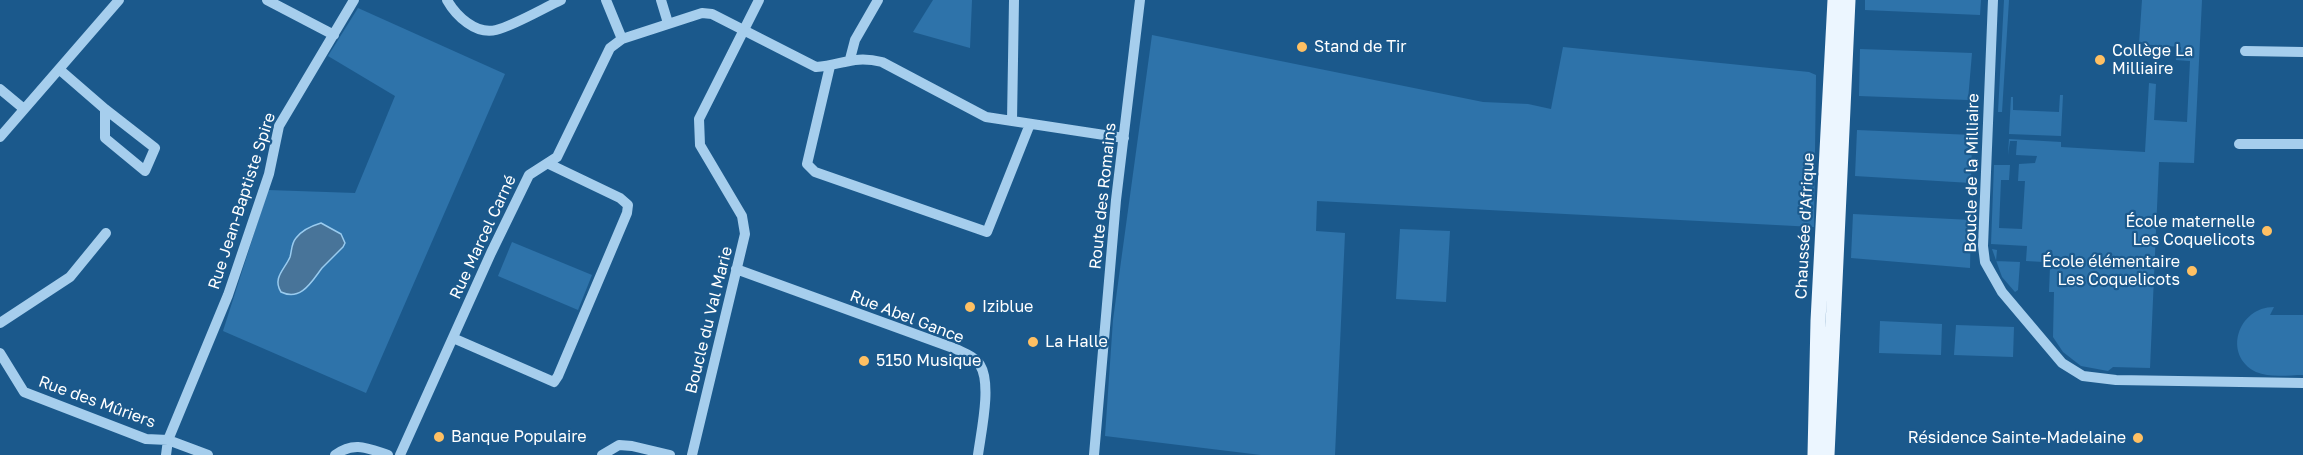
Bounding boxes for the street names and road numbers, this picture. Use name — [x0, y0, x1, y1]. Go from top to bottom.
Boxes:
street label: Boucle de la Milliaire — [1961, 93, 1983, 253]
street label: Rue Jean-Baptiste Spire — [204, 110, 280, 292]
street label: Route des Romains — [1086, 122, 1120, 270]
street label: Chaussée d'Afrique — [1792, 152, 1818, 300]
street label: Rue Marcel Carné — [446, 172, 520, 302]
street label: Boucle du Val Marie — [681, 244, 737, 396]
street label: Rue Abel Gance — [847, 286, 967, 348]
street label: Rue des Mûriers — [36, 372, 158, 432]

